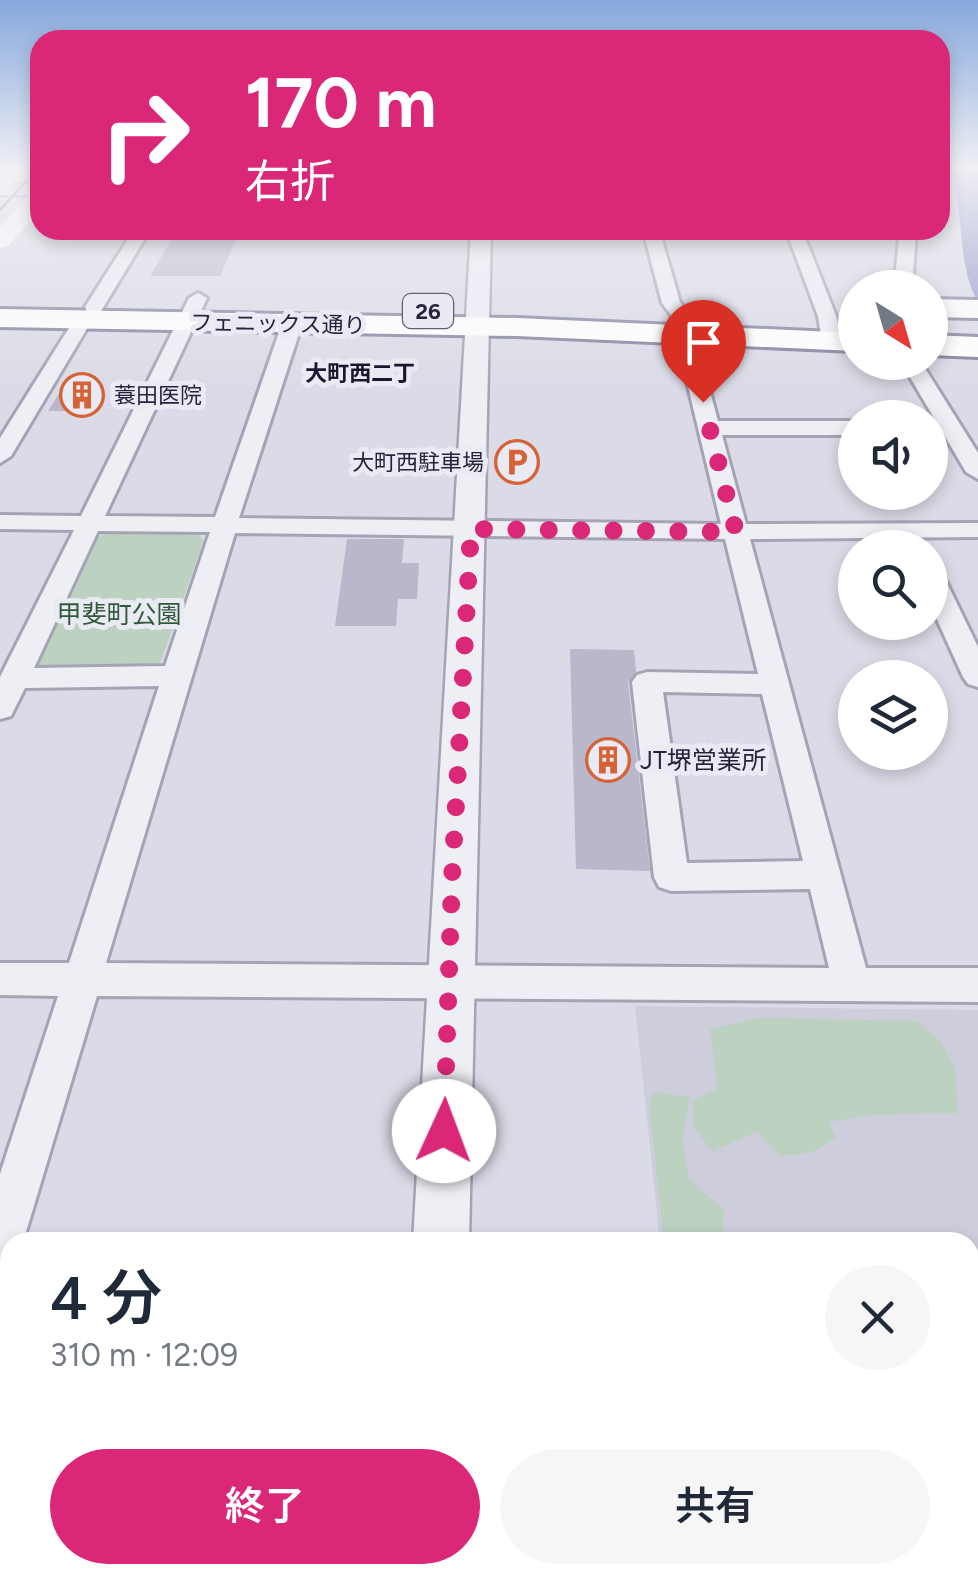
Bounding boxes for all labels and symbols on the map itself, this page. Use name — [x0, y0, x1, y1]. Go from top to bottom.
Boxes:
north arrow — [838, 270, 948, 380]
road number: 26 — [403, 294, 453, 328]
pin — [661, 300, 746, 403]
street label: フェニックス通り — [190, 309, 366, 339]
district label: 大町西二丁 — [305, 360, 415, 387]
building icon: 蓑田医院 — [59, 372, 105, 418]
place label: 蓑田医院 — [114, 382, 202, 409]
parking icon: 大町西駐車場 — [494, 439, 540, 485]
place label: 大町西駐車場 — [352, 449, 484, 476]
park label: 甲斐町公園 — [56, 599, 182, 629]
building icon: JT堺営業所 — [585, 737, 631, 783]
place label: JT堺営業所 — [640, 745, 767, 775]
position arrow — [392, 1079, 496, 1183]

